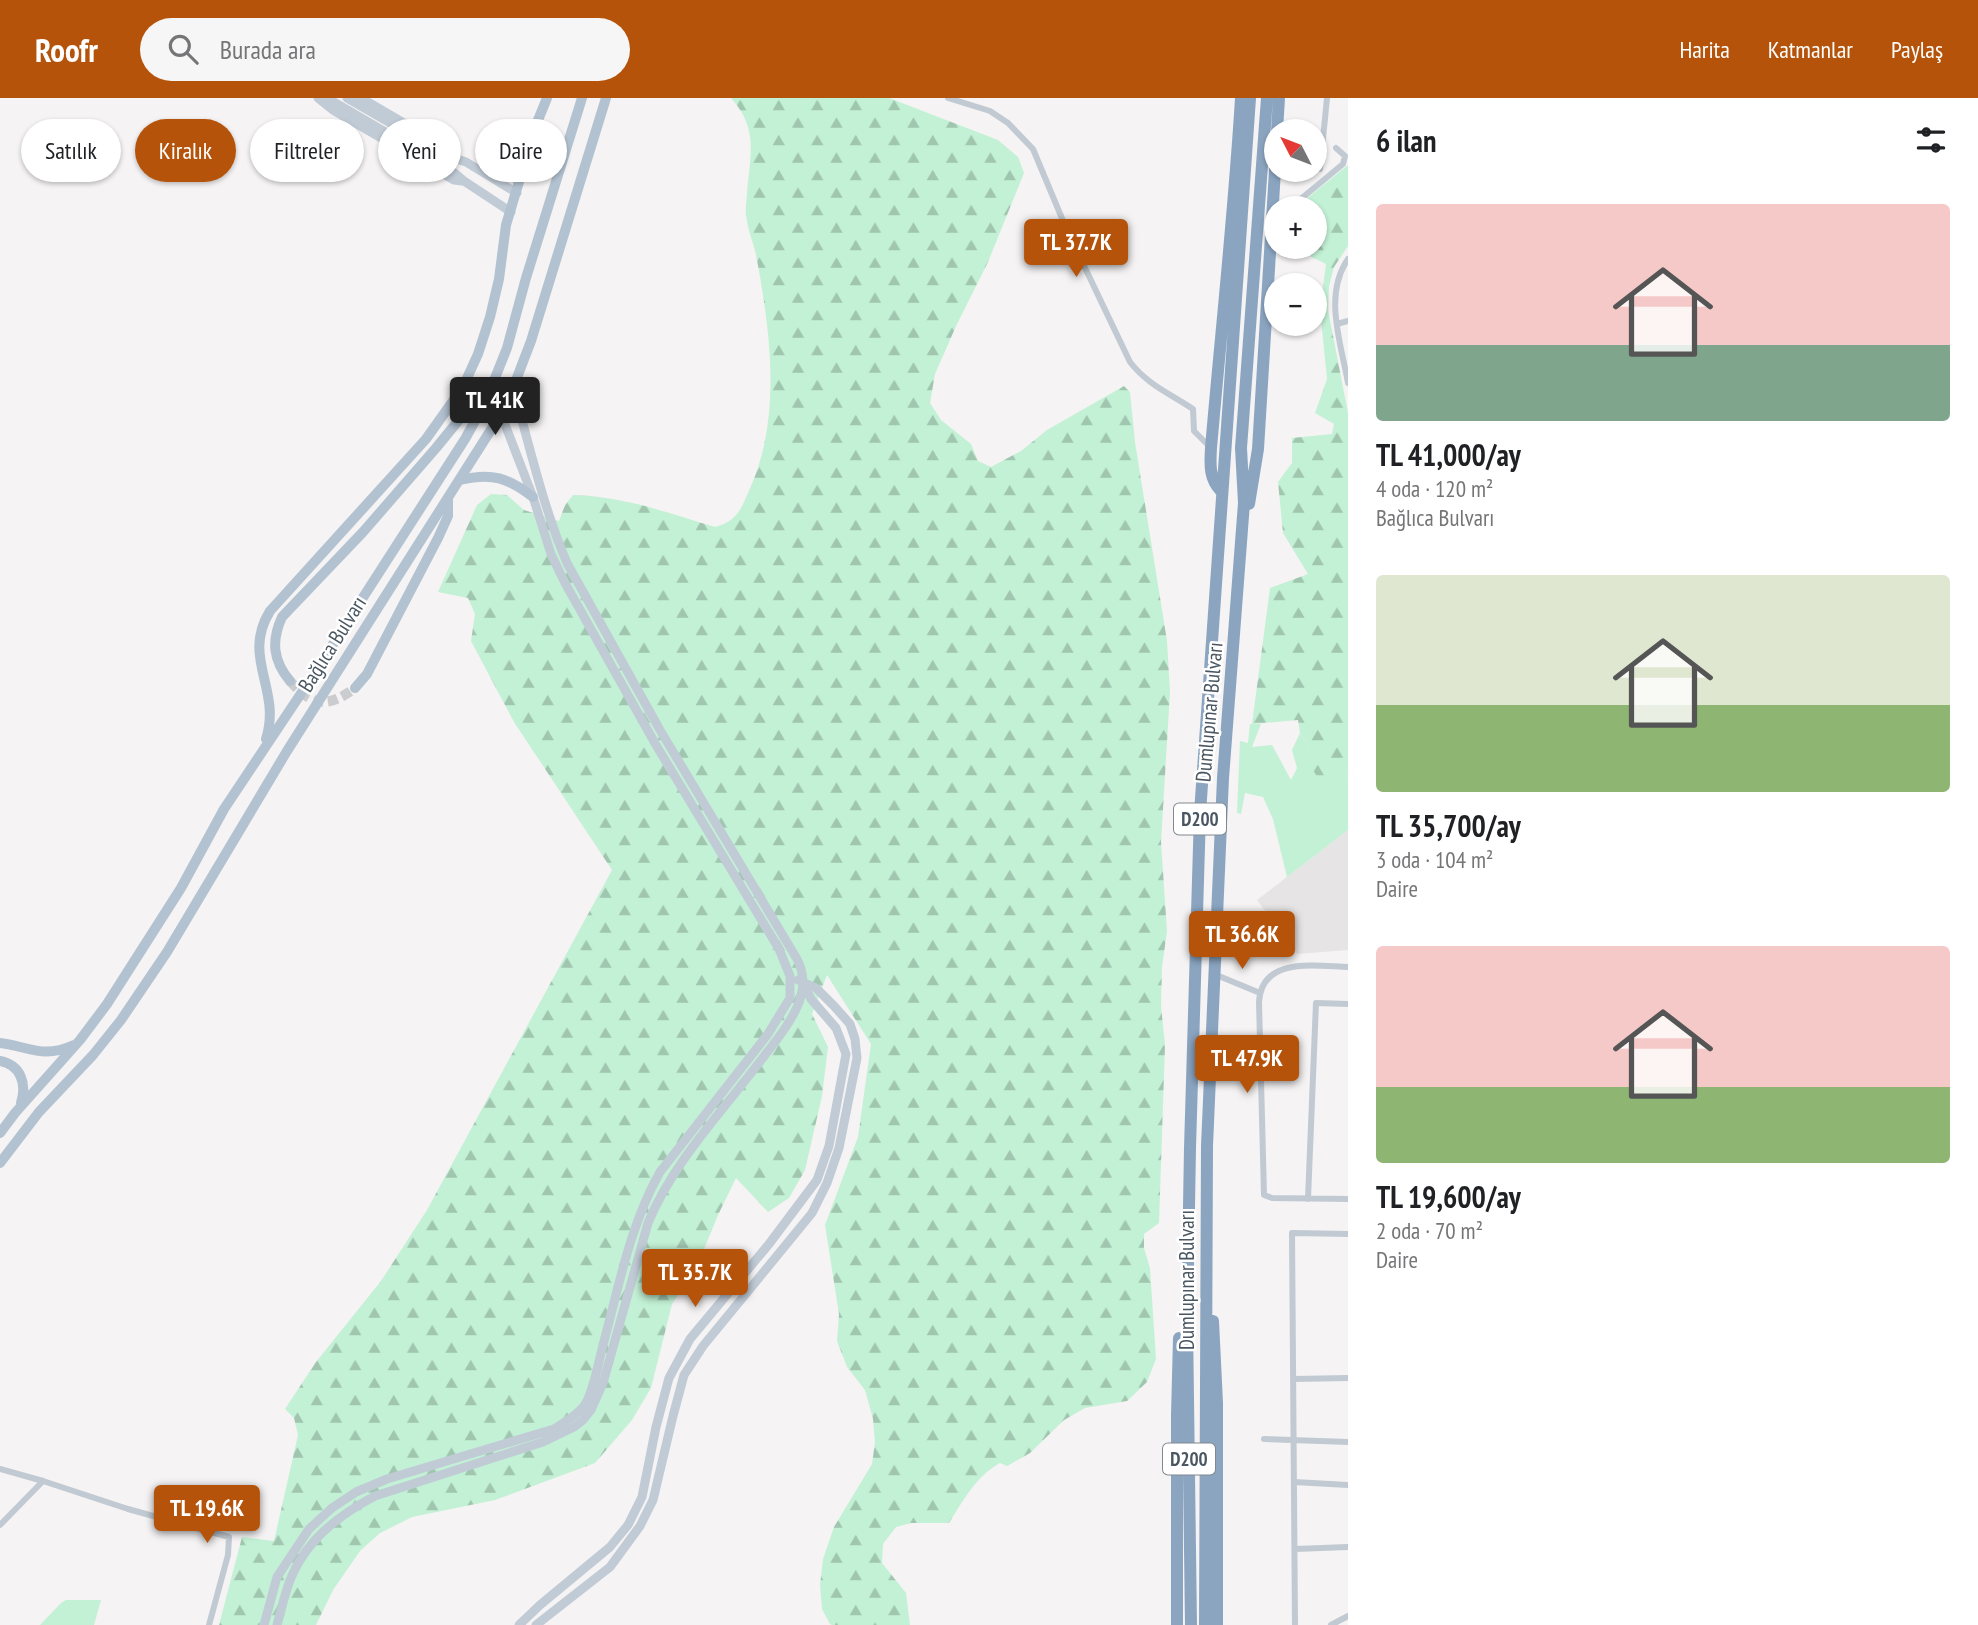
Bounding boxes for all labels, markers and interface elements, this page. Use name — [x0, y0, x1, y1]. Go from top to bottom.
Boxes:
search box — [140, 18, 630, 81]
text: Roofr — [35, 28, 98, 71]
icon: search — [164, 30, 202, 68]
text: Burada ara — [220, 33, 316, 66]
text: Harita — [1679, 34, 1730, 65]
text: Katmanlar — [1768, 34, 1853, 65]
text: Paylaş — [1891, 34, 1943, 65]
chip: Satılık — [21, 119, 121, 182]
chip: Kiralık — [135, 119, 236, 182]
chip: Filtreler — [250, 119, 364, 182]
chip: Yeni — [378, 119, 461, 182]
chip: Daire — [475, 119, 567, 182]
north arrow — [1264, 119, 1326, 182]
map controls — [1264, 119, 1327, 336]
text: 6 ilan — [1376, 121, 1436, 160]
icon: filters — [1912, 121, 1950, 159]
button: + — [1264, 196, 1327, 259]
pin: TL 37.7K — [1004, 220, 1148, 279]
text: TL 37.7K — [1040, 227, 1112, 256]
icon: home — [1600, 249, 1726, 375]
button: − — [1264, 273, 1327, 336]
pin: TL 41K — [438, 378, 552, 437]
text: TL 41K — [466, 385, 524, 414]
text: TL 41,000/ay — [1376, 435, 1521, 474]
text: 4 oda · 120 m² — [1376, 474, 1493, 503]
text: Bağlıca Bulvarı — [1376, 503, 1494, 532]
street label: Bağlıca Bulvarı — [292, 591, 372, 697]
icon: home — [1600, 620, 1726, 746]
street label: Dumlupınar Bulvarı — [1189, 641, 1229, 783]
road number: D200 — [1174, 804, 1226, 834]
text: TL 35,700/ay — [1376, 806, 1521, 845]
text: 3 oda · 104 m² — [1376, 845, 1493, 874]
text: Daire — [1376, 874, 1418, 903]
pin: TL 36.6K — [1170, 912, 1314, 971]
text: TL 36.6K — [1205, 919, 1279, 948]
icon: home — [1600, 991, 1726, 1117]
pin: TL 47.9K — [1175, 1035, 1319, 1095]
text: TL 47.9K — [1211, 1043, 1283, 1072]
text: TL 19,600/ay — [1376, 1177, 1521, 1216]
street label: Dumlupınar Bulvarı — [1173, 1210, 1200, 1350]
text: 2 oda · 70 m² — [1376, 1216, 1483, 1245]
text: Daire — [1376, 1245, 1418, 1274]
pin: TL 35.7K — [623, 1250, 767, 1309]
text: TL 35.7K — [658, 1257, 732, 1286]
road number: D200 — [1163, 1443, 1215, 1474]
pin: TL 19.6K — [135, 1486, 279, 1545]
text: TL 19.6K — [170, 1493, 244, 1522]

